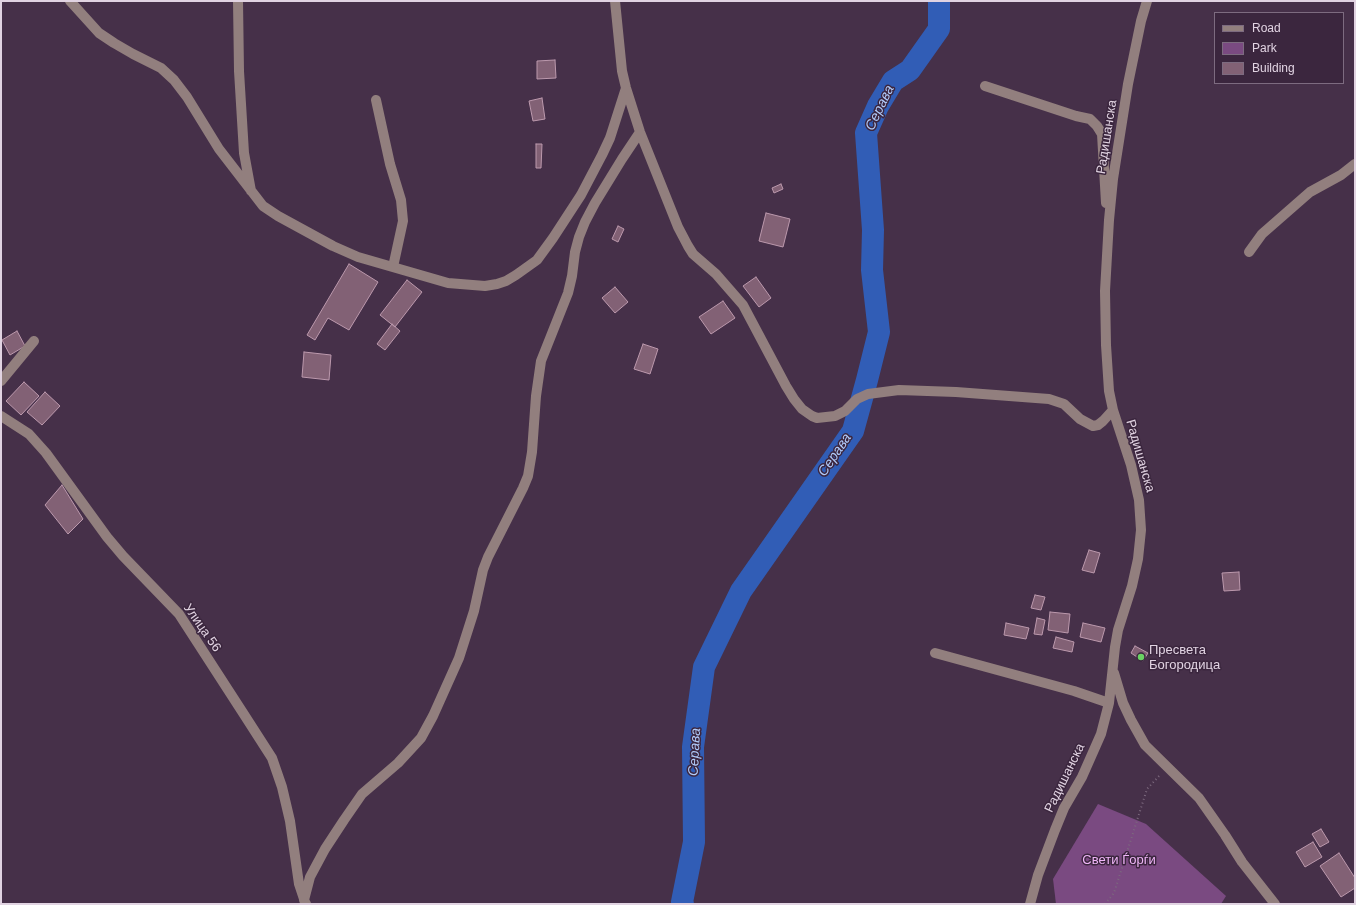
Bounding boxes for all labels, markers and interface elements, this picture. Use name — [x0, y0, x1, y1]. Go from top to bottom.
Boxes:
legend — [1214, 12, 1344, 84]
text: Road — [1252, 21, 1281, 35]
text: Park — [1252, 41, 1277, 55]
text: Building — [1252, 61, 1295, 75]
water label: Серава — [862, 83, 898, 133]
street label: Радишанска — [1093, 99, 1121, 175]
street label: Радишанска — [1122, 418, 1158, 494]
water label: Серава — [815, 430, 855, 480]
street label: Улица 56 — [180, 601, 224, 655]
place label: Пресвета Богородица — [1149, 642, 1220, 673]
marker: Пресвета Богородица — [1136, 652, 1146, 662]
water label: Серава — [685, 727, 705, 777]
street label: Радишанска — [1042, 741, 1088, 815]
park label: Свети Ѓорѓи — [1082, 852, 1156, 868]

